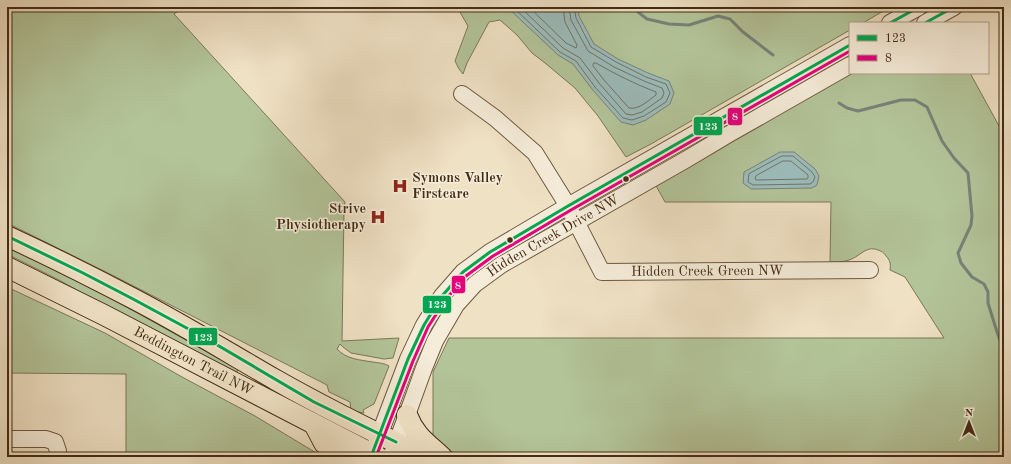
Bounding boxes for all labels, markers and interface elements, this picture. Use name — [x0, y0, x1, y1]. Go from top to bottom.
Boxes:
legend — [849, 22, 989, 74]
text: 123 — [885, 33, 906, 45]
text: 8 — [885, 53, 892, 65]
line badge: 8 — [727, 107, 743, 126]
text: 8 — [732, 112, 738, 123]
line badge: 123 — [693, 116, 723, 136]
text: 123 — [698, 122, 718, 133]
place label: Symons Valley Firstcare — [412, 171, 503, 201]
unlabelled marker — [621, 174, 631, 184]
hospital icon: Symons Valley Firstcare — [391, 177, 409, 195]
street label: Hidden Creek Drive NW — [485, 192, 622, 280]
place label: Strive Physiotherapy — [276, 202, 366, 232]
hospital icon: Strive Physiotherapy — [369, 208, 387, 226]
unlabelled marker — [505, 235, 515, 245]
street label: Hidden Creek Green NW — [631, 264, 784, 279]
line badge: 8 — [451, 275, 466, 294]
text: 8 — [455, 281, 461, 292]
line badge: 123 — [422, 295, 452, 314]
text: 123 — [427, 300, 447, 311]
street label: Beddington Trail NW — [131, 325, 256, 398]
line badge: 123 — [188, 327, 218, 346]
text: 123 — [193, 333, 213, 344]
north arrow — [949, 402, 989, 442]
text: N — [965, 408, 974, 419]

